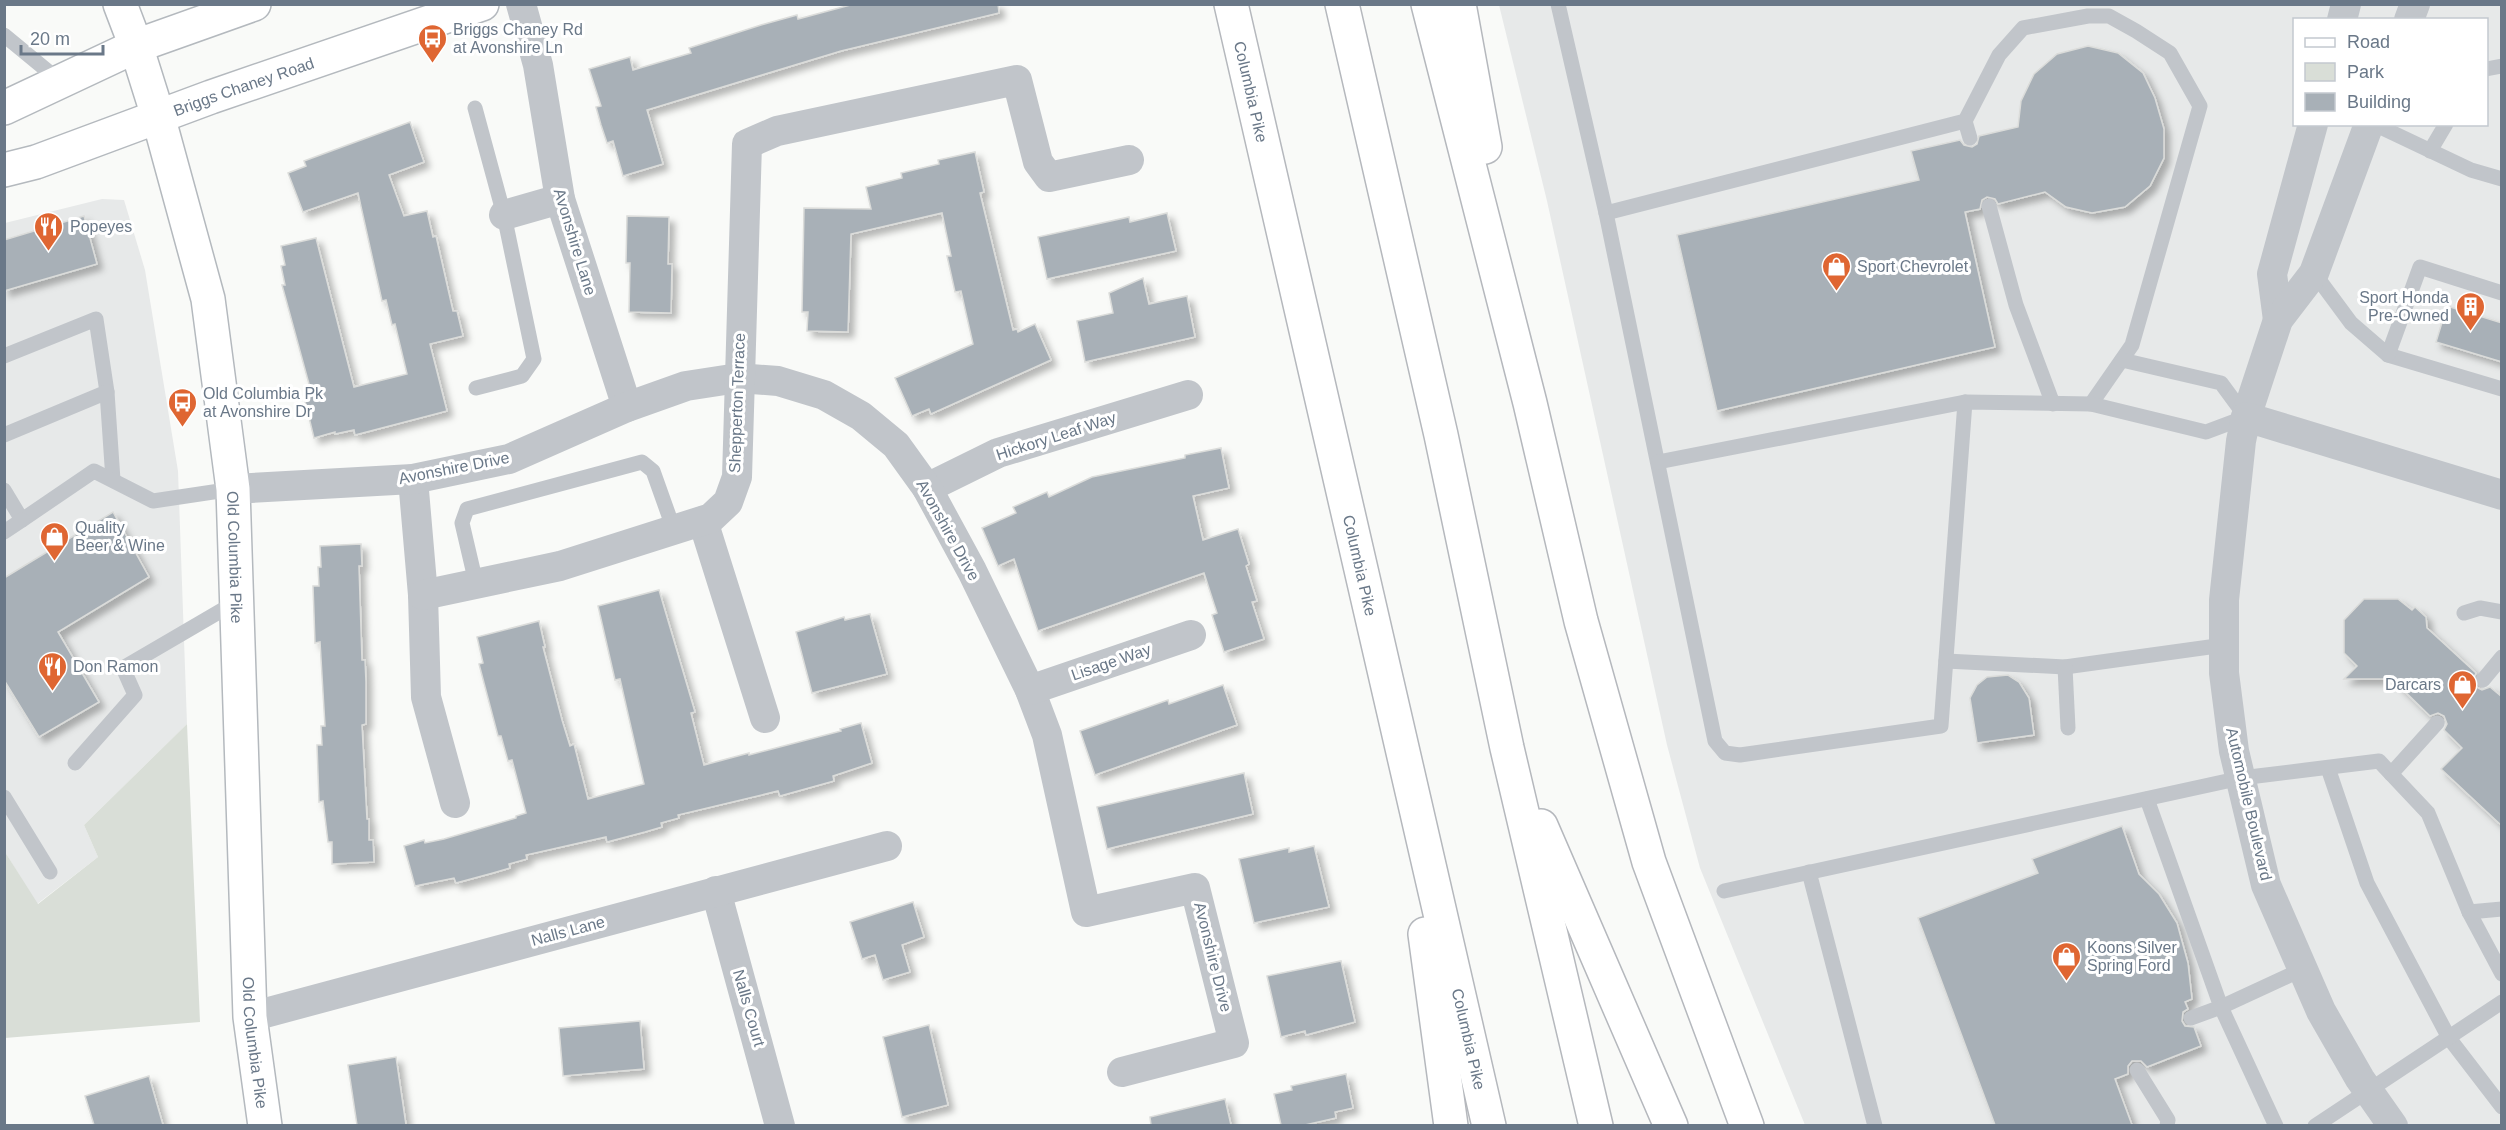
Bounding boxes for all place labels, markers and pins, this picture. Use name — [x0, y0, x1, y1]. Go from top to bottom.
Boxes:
place label: Briggs Chaney Rd at Avonshire Ln — [453, 21, 583, 56]
bus stop icon: Briggs Chaney Rd at Avonshire Ln — [416, 22, 448, 64]
restaurant icon: Popeyes — [33, 210, 65, 252]
place label: Popeyes — [70, 218, 132, 235]
shop icon: Sport Chevrolet — [1820, 250, 1852, 292]
place label: Sport Chevrolet — [1857, 258, 1969, 275]
place label: Sport Honda Pre-Owned — [2359, 289, 2449, 324]
building icon: Sport Honda Pre-Owned — [2454, 290, 2486, 332]
place label: Old Columbia Pk at Avonshire Dr — [203, 385, 324, 420]
bus stop icon: Old Columbia Pk at Avonshire Dr — [166, 386, 198, 428]
place label: Quality Beer & Wine — [75, 519, 165, 554]
shop icon: Quality Beer & Wine — [38, 520, 70, 562]
restaurant icon: Don Ramon — [36, 650, 68, 692]
place label: Don Ramon — [73, 658, 158, 675]
shop icon: Darcars — [2446, 668, 2478, 710]
place label: Darcars — [2385, 676, 2441, 693]
place label: Koons Silver Spring Ford — [2087, 939, 2177, 974]
shop icon: Koons Silver Spring Ford — [2050, 940, 2082, 982]

